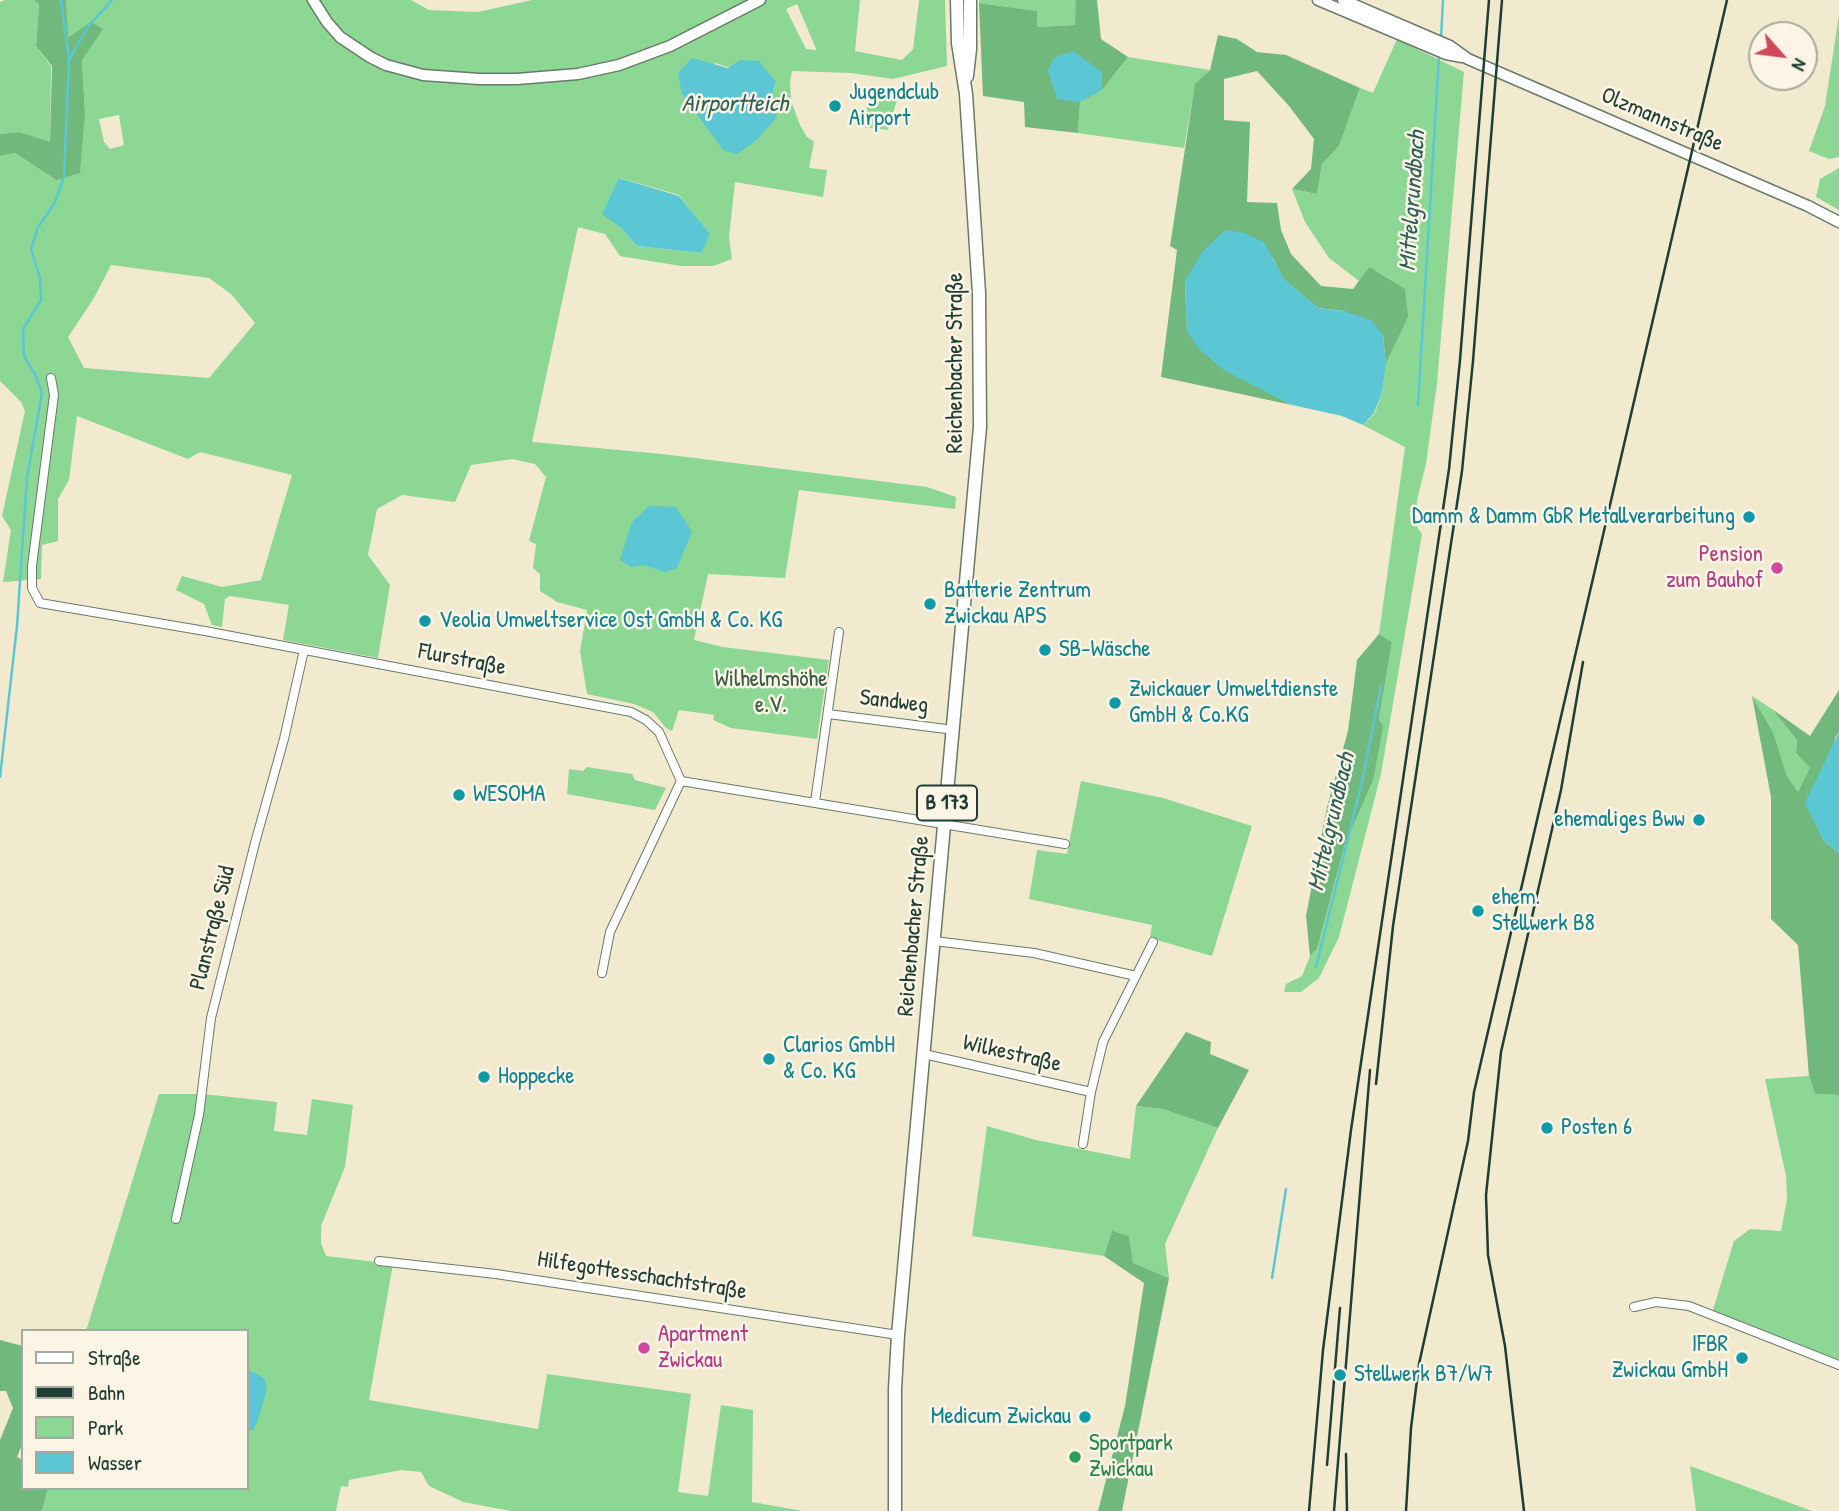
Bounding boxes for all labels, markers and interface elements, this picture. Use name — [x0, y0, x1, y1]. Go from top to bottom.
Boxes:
north arrow — [1748, 21, 1818, 91]
text: N — [1786, 54, 1814, 75]
place label: Jugendclub Airport — [849, 79, 939, 133]
street label: Olzmannstraße — [1597, 82, 1727, 158]
water label: Airportteich — [682, 91, 788, 119]
marker: Jugendclub Airport — [827, 98, 843, 114]
water label: Mittelgrundbach — [1394, 130, 1432, 272]
street label: Reichenbacher Straße — [942, 273, 970, 453]
place label: Damm & Damm GbR Metallverarbeitung — [1412, 503, 1735, 531]
marker: Damm & Damm GbR Metallverarbeitung — [1741, 509, 1757, 525]
place label: Pension zum Bauhof — [1666, 541, 1763, 595]
marker: Pension zum Bauhof — [1769, 560, 1785, 576]
place label: Batterie Zentrum Zwickau APS — [944, 577, 1091, 631]
marker: Batterie Zentrum Zwickau APS — [922, 596, 938, 612]
place label: Veolia Umweltservice Ost GmbH & Co. KG — [439, 607, 782, 635]
marker: Veolia Umweltservice Ost GmbH & Co. KG — [417, 613, 433, 629]
place label: SB-Wäsche — [1059, 636, 1150, 664]
street label: Flurstraße — [416, 638, 508, 682]
marker: SB-Wäsche — [1037, 642, 1053, 658]
park label: Wilhelmshöhe e.V. — [715, 666, 827, 720]
place label: Zwickauer Umweltdienste GmbH & Co.KG — [1129, 676, 1338, 730]
street label: Sandweg — [858, 684, 930, 720]
marker: Zwickauer Umweltdienste GmbH & Co.KG — [1107, 695, 1123, 711]
water label: Mittelgrundbach — [1302, 750, 1362, 894]
place label: WESOMA — [473, 781, 546, 809]
road number: B 173 — [917, 786, 977, 820]
marker: WESOMA — [451, 787, 467, 803]
place label: ehemaliges Bww — [1555, 806, 1685, 834]
marker: ehemaliges Bww — [1691, 812, 1707, 828]
street label: Reichenbacher Straße — [892, 835, 936, 1017]
street label: Planstraße Süd — [184, 863, 242, 993]
place label: ehem. Stellwerk B8 — [1492, 884, 1595, 938]
marker: ehem. Stellwerk B8 — [1470, 903, 1486, 919]
street label: Wilkestraße — [960, 1029, 1064, 1079]
place label: Clarios GmbH & Co. KG — [783, 1032, 895, 1086]
marker: Clarios GmbH & Co. KG — [761, 1051, 777, 1067]
place label: Hoppecke — [498, 1063, 574, 1091]
marker: Hoppecke — [476, 1069, 492, 1085]
place label: Posten 6 — [1561, 1114, 1632, 1142]
marker: Posten 6 — [1539, 1120, 1555, 1136]
street label: Hilfegottesschachtstraße — [535, 1246, 749, 1306]
place label: Apartment Zwickau — [658, 1321, 748, 1375]
legend — [21, 1329, 248, 1490]
place label: IFBR Zwickau GmbH — [1612, 1331, 1728, 1385]
marker: Apartment Zwickau — [636, 1340, 652, 1356]
text: Straße — [88, 1343, 141, 1372]
marker: IFBR Zwickau GmbH — [1734, 1350, 1750, 1366]
place label: Stellwerk B7/W7 — [1354, 1361, 1493, 1389]
marker: Stellwerk B7/W7 — [1332, 1367, 1348, 1383]
text: Bahn — [88, 1378, 125, 1407]
place label: Medicum Zwickau — [931, 1403, 1071, 1431]
marker: Medicum Zwickau — [1077, 1409, 1093, 1425]
text: Park — [88, 1413, 123, 1442]
place label: Sportpark Zwickau — [1089, 1430, 1173, 1484]
text: Wasser — [88, 1448, 142, 1477]
marker: Sportpark Zwickau — [1067, 1449, 1083, 1465]

